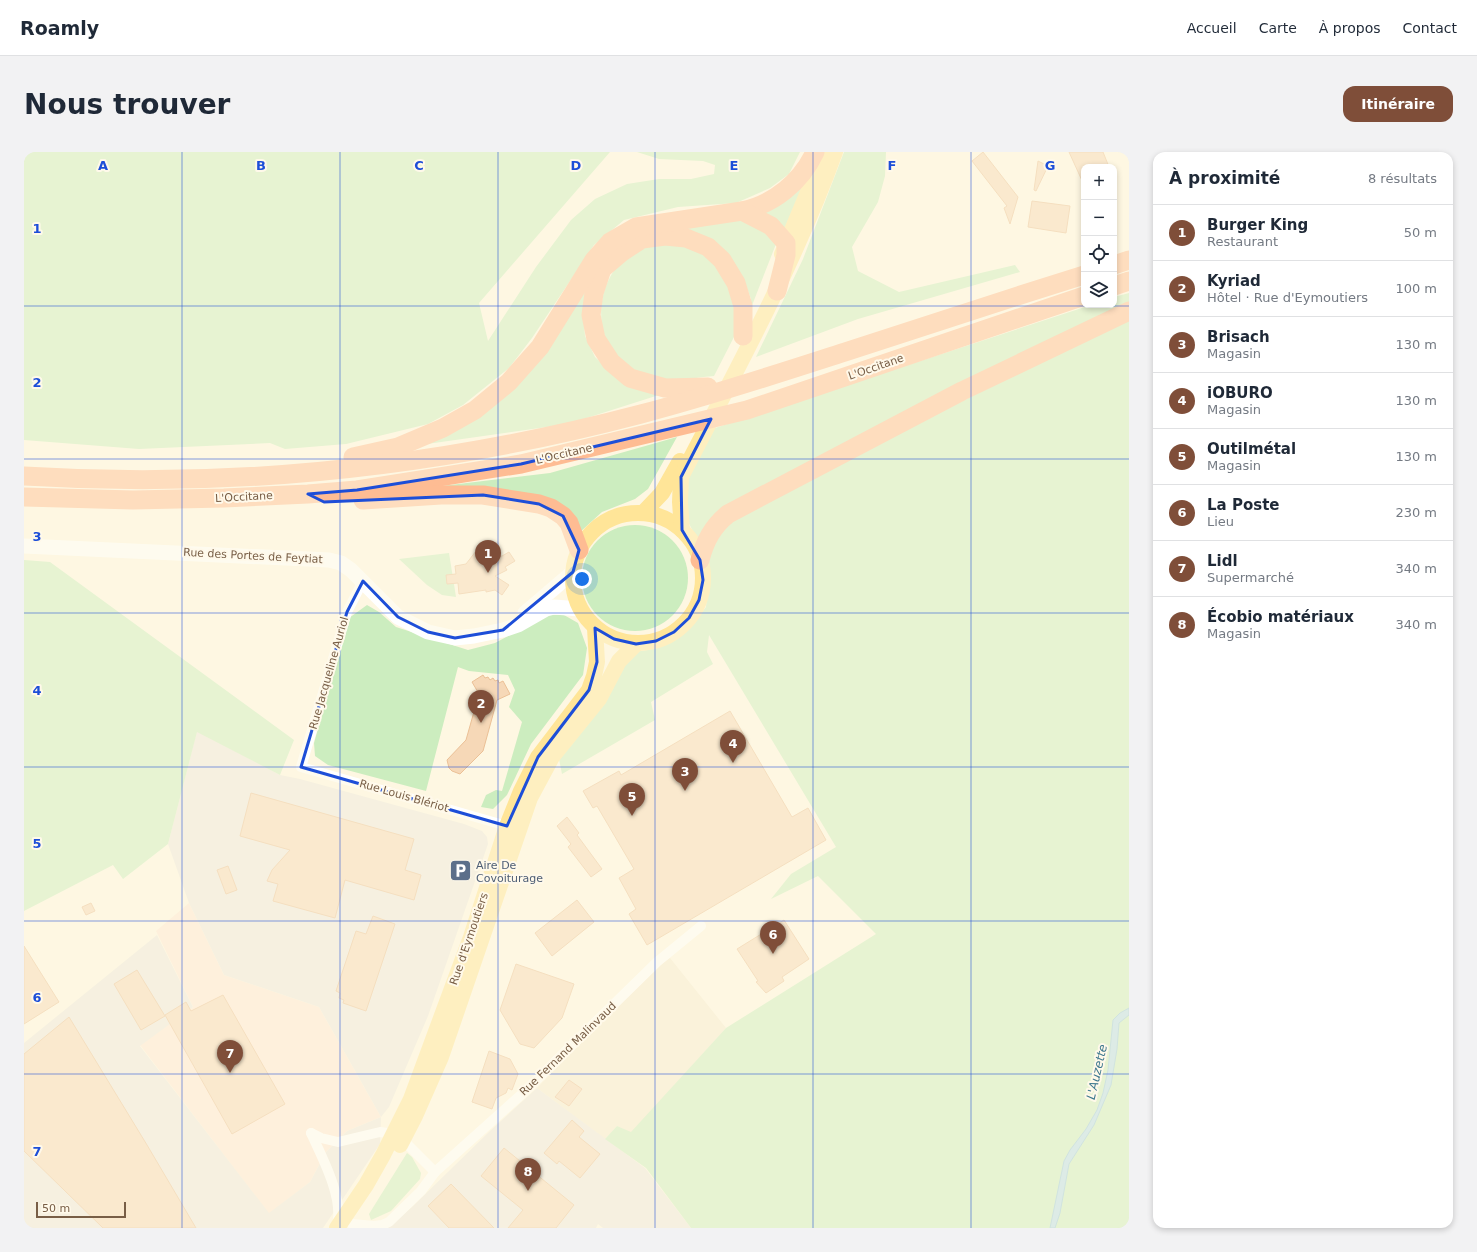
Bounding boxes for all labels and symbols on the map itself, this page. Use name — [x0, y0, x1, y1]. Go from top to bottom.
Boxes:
text: A — [98, 158, 108, 173]
text: B — [256, 158, 266, 173]
text: C — [414, 158, 424, 173]
text: D — [571, 158, 582, 173]
text: E — [730, 158, 738, 173]
text: F — [888, 158, 896, 173]
text: G — [1045, 158, 1055, 173]
text: 1 — [32, 221, 42, 236]
street label: L'Occitane — [847, 351, 906, 383]
text: 2 — [32, 375, 42, 390]
street label: L'Occitane — [534, 441, 594, 467]
street label: L'Occitane — [215, 489, 273, 505]
text: 3 — [32, 529, 42, 544]
pin: 1 — [475, 540, 501, 573]
street label: Rue des Portes de Feytiat — [183, 546, 324, 566]
your location — [572, 569, 592, 589]
street label: Rue Jacqueline Auriol — [307, 615, 351, 731]
text: 4 — [32, 683, 42, 698]
pin: 2 — [468, 690, 494, 723]
pin: 4 — [720, 730, 746, 763]
pin: 3 — [672, 758, 698, 791]
street label: Rue Louis Blériot — [358, 777, 451, 815]
pin: 5 — [619, 783, 645, 816]
text: 5 — [32, 836, 42, 851]
parking icon: Aire De Covoiturage — [447, 858, 473, 884]
place label: Aire De Covoiturage — [476, 859, 543, 885]
street label: Rue d'Eymoutiers — [447, 891, 491, 987]
pin: 6 — [760, 921, 786, 954]
text: 6 — [32, 990, 42, 1005]
street label: Rue Fernand Malinvaud — [517, 1000, 619, 1098]
pin: 7 — [217, 1040, 243, 1073]
water label: L'Auzette — [1084, 1043, 1110, 1101]
text: 7 — [32, 1144, 42, 1159]
pin: 8 — [515, 1158, 541, 1191]
scale bar — [36, 1200, 126, 1219]

